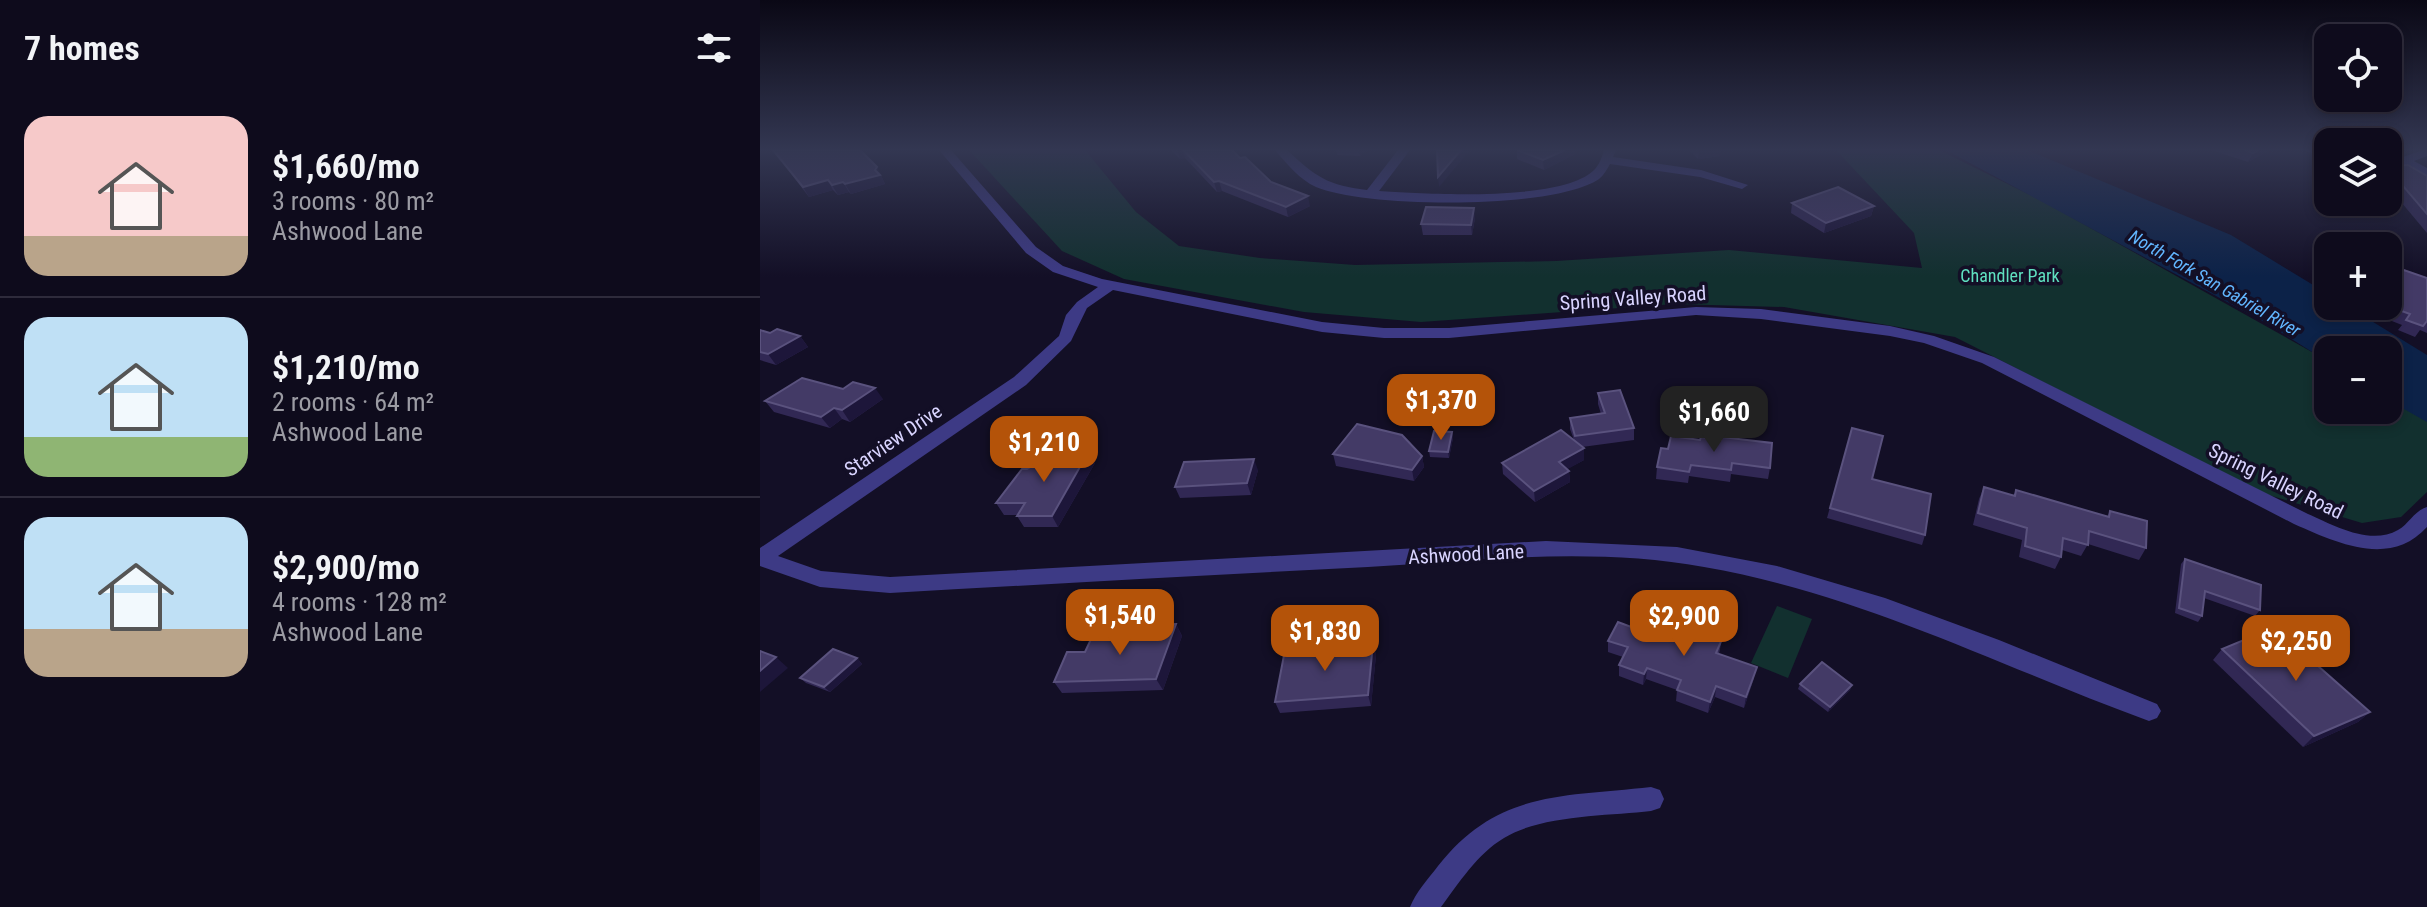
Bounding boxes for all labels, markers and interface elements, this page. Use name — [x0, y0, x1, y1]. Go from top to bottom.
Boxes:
map controls — [2314, 24, 2402, 424]
button: locate — [2314, 24, 2402, 112]
icon: filters — [692, 26, 736, 70]
text: 7 homes — [24, 28, 140, 68]
button: layers — [2314, 128, 2402, 216]
text: $1,660/mo — [272, 146, 420, 186]
icon: home — [88, 148, 184, 244]
text: 3 rooms · 80 m² — [272, 186, 434, 216]
text: Ashwood Lane — [272, 216, 423, 246]
water label: North Fork San Gabriel River — [2126, 225, 2305, 341]
button: + — [2314, 232, 2402, 320]
park label: Chandler Park — [1960, 265, 2060, 286]
street label: Spring Valley Road — [1559, 281, 1707, 315]
button: − — [2314, 336, 2402, 424]
text: $1,210/mo — [272, 347, 420, 387]
icon: home — [88, 349, 184, 445]
pin: $1,370 — [1376, 374, 1506, 442]
text: $1,370 — [1405, 385, 1477, 415]
pin: $1,660 — [1649, 386, 1779, 454]
text: 2 rooms · 64 m² — [272, 387, 434, 417]
text: $1,660 — [1678, 397, 1750, 427]
street label: Starview Drive — [840, 399, 946, 481]
pin: $1,210 — [979, 416, 1109, 484]
text: Ashwood Lane — [272, 417, 423, 447]
text: $1,210 — [1008, 427, 1080, 457]
street label: Spring Valley Road — [2205, 438, 2347, 524]
street label: Ashwood Lane — [1407, 539, 1525, 569]
text: $2,900/mo — [272, 547, 420, 587]
icon: home — [88, 549, 184, 645]
text: 4 rooms · 128 m² — [272, 587, 447, 617]
pin: $1,540 — [1055, 589, 1185, 657]
pin: $2,900 — [1619, 590, 1749, 658]
text: $1,540 — [1084, 600, 1156, 630]
text: $2,900 — [1648, 601, 1720, 631]
pin: $1,830 — [1260, 605, 1390, 673]
pin: $2,250 — [2231, 615, 2361, 683]
text: $1,830 — [1289, 616, 1361, 646]
text: Ashwood Lane — [272, 617, 423, 647]
text: $2,250 — [2260, 626, 2332, 656]

